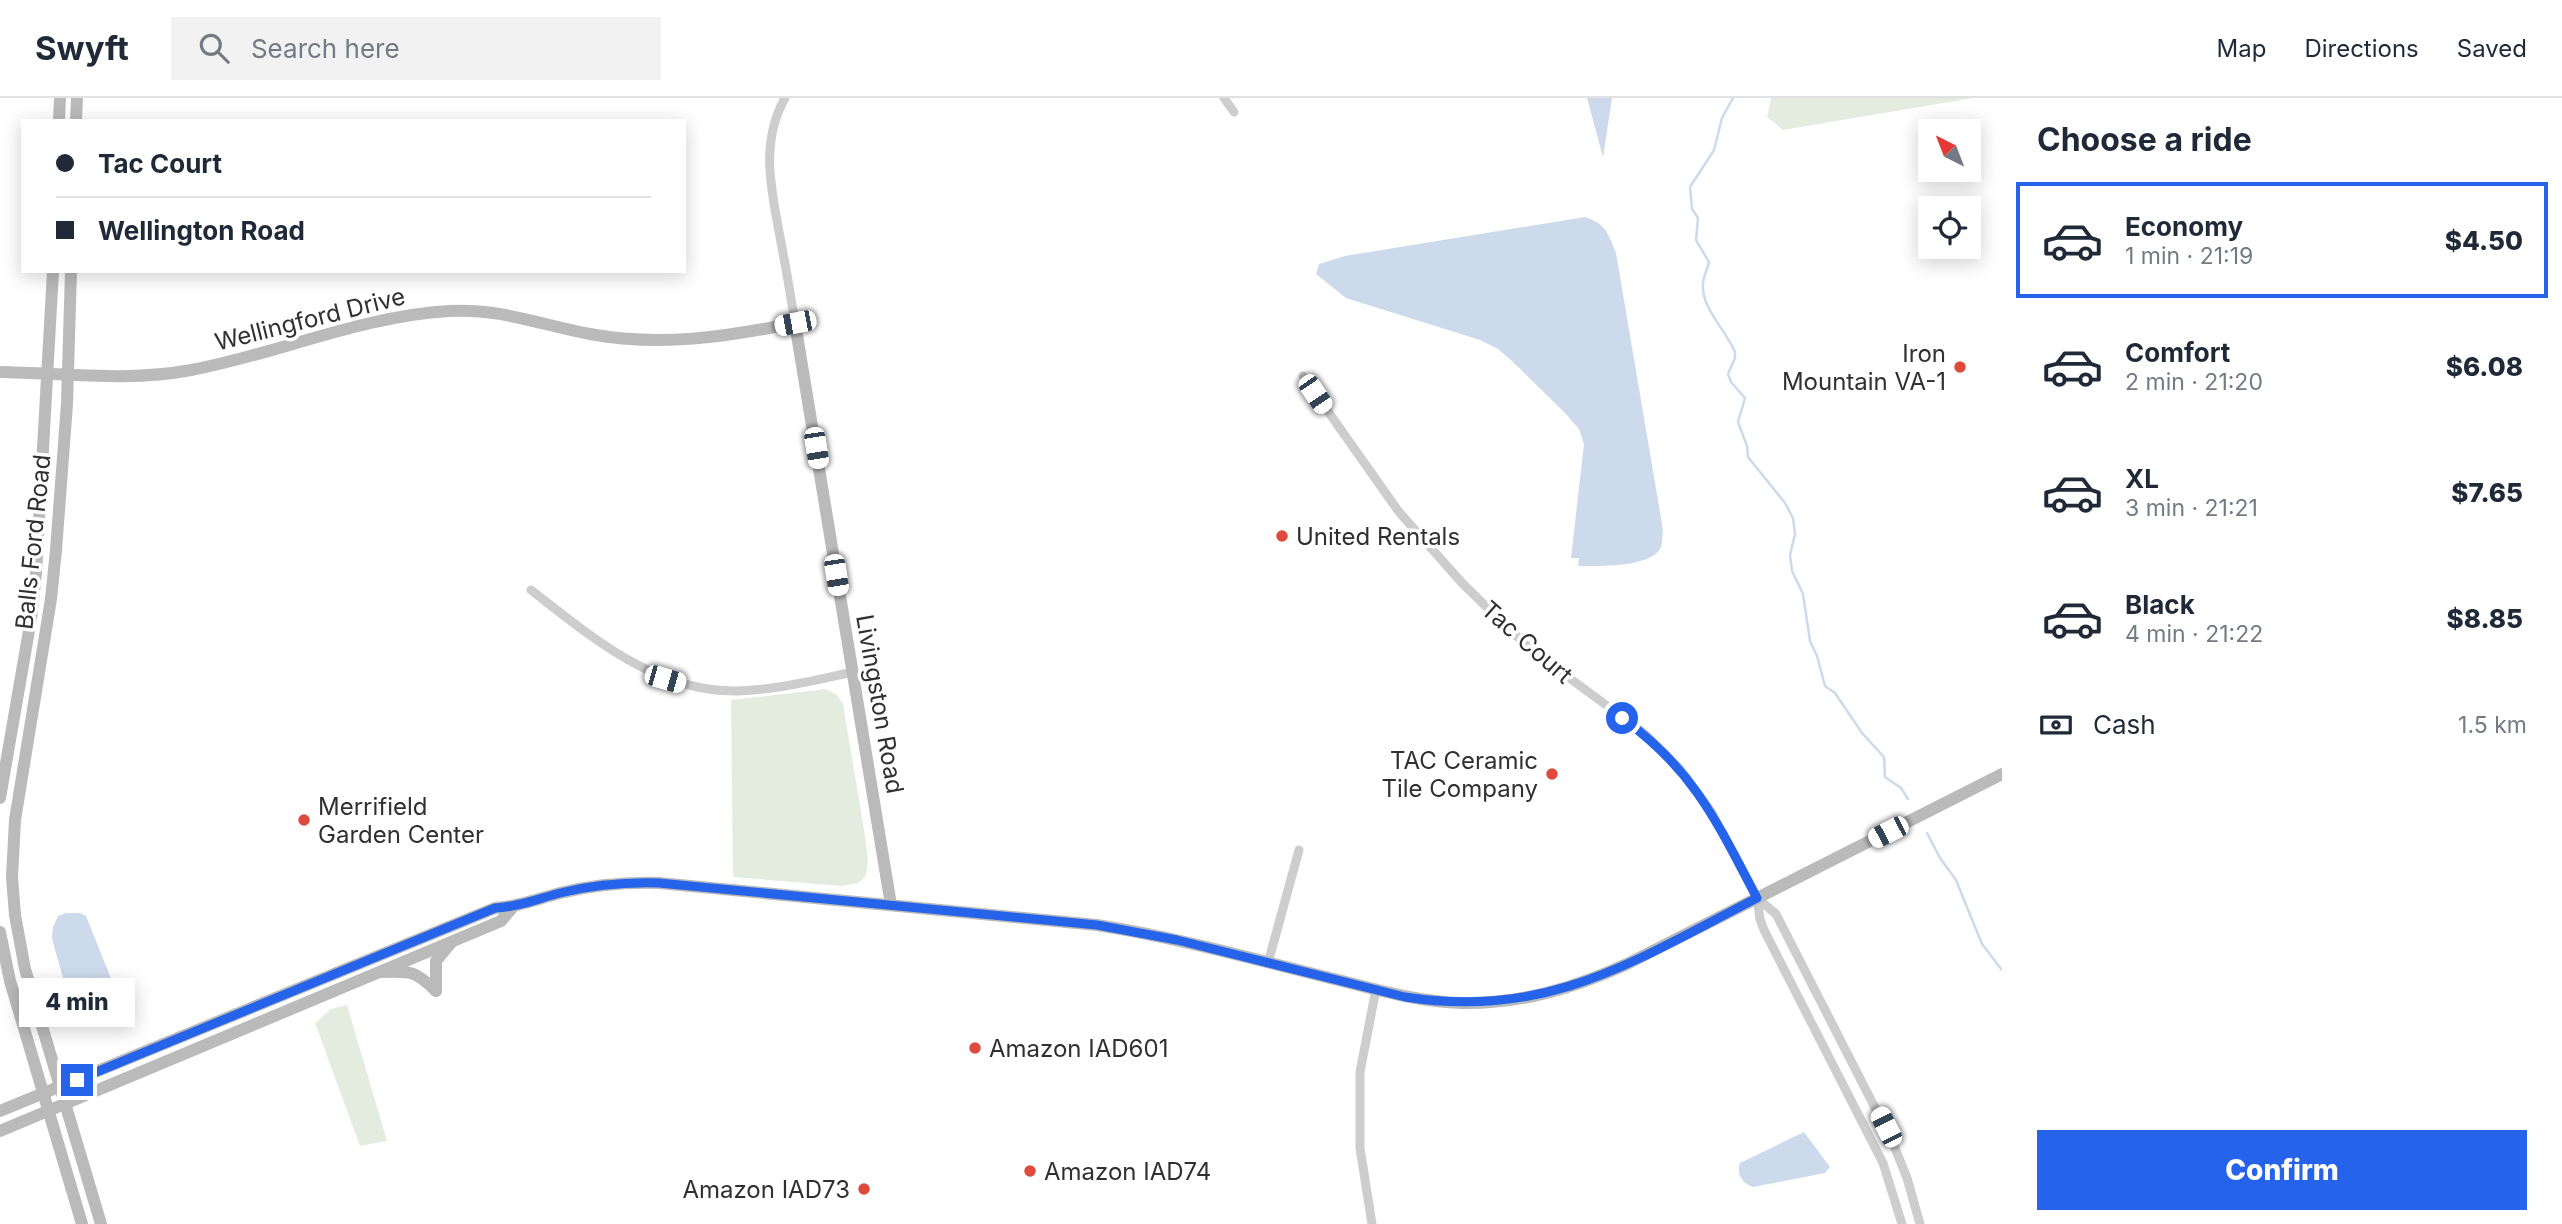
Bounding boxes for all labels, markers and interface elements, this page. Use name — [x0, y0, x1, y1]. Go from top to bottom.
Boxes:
search box — [171, 17, 661, 80]
text: Swyft — [35, 28, 129, 68]
icon: search — [195, 29, 233, 67]
text: Search here — [251, 33, 400, 64]
text: Map — [2217, 34, 2266, 63]
text: Directions — [2304, 34, 2419, 63]
text: Saved — [2457, 34, 2527, 63]
north arrow — [1918, 119, 1981, 182]
map controls — [1918, 119, 1981, 259]
text: Choose a ride — [2037, 120, 2252, 159]
text: Tac Court — [98, 148, 222, 179]
button: locate — [1918, 196, 1981, 259]
icon: car — [2041, 209, 2104, 272]
text: Economy — [2125, 211, 2243, 242]
text: Wellington Road — [98, 215, 305, 246]
text: $4.50 — [2445, 225, 2523, 256]
text: 1 min · 21:19 — [2125, 242, 2253, 270]
street label: Wellingford Drive — [212, 281, 408, 357]
car — [773, 309, 818, 337]
icon: car — [2041, 335, 2104, 398]
text: Comfort — [2125, 337, 2230, 368]
place label: Iron Mountain VA-1 — [1782, 339, 1946, 396]
text: $6.08 — [2446, 351, 2523, 382]
marker: Iron Mountain VA-1 — [1952, 359, 1968, 375]
text: 2 min · 21:20 — [2125, 368, 2263, 396]
car — [1295, 371, 1336, 417]
car — [803, 426, 830, 470]
street label: Balls Ford Road — [9, 453, 57, 631]
icon: car — [2041, 461, 2104, 524]
text: XL — [2125, 463, 2159, 494]
text: $7.65 — [2451, 477, 2523, 508]
text: 3 min · 21:21 — [2125, 494, 2258, 522]
place label: United Rentals — [1296, 522, 1460, 551]
marker: United Rentals — [1274, 528, 1290, 544]
car — [823, 553, 850, 597]
icon: car — [2041, 587, 2104, 650]
text: Black — [2125, 589, 2195, 620]
street label: Tac Court — [1476, 595, 1579, 689]
text: $8.85 — [2447, 603, 2523, 634]
street label: Livingston Road — [850, 612, 910, 796]
text: 4 min · 21:22 — [2125, 620, 2263, 648]
car — [642, 663, 689, 695]
route start — [1606, 702, 1638, 734]
icon: cash — [2037, 706, 2075, 744]
text: Cash — [2093, 709, 2156, 740]
text: 1.5 km — [2458, 711, 2527, 739]
place label: TAC Ceramic Tile Company — [1381, 746, 1538, 803]
marker: TAC Ceramic Tile Company — [1544, 766, 1560, 782]
place label: Merrifield Garden Center — [318, 792, 484, 849]
marker: Merrifield Garden Center — [296, 812, 312, 828]
car — [1865, 813, 1912, 851]
callout: 4 min — [19, 978, 135, 1028]
text: 4 min — [45, 988, 109, 1016]
place label: Amazon IAD601 — [989, 1034, 1168, 1063]
marker: Amazon IAD601 — [967, 1040, 983, 1056]
route end — [61, 1064, 93, 1096]
car — [1868, 1104, 1905, 1150]
button: Confirm — [2037, 1130, 2527, 1210]
place label: Amazon IAD74 — [1044, 1157, 1211, 1186]
marker: Amazon IAD74 — [1022, 1163, 1038, 1179]
place label: Amazon IAD73 — [682, 1175, 850, 1204]
marker: Amazon IAD73 — [856, 1181, 872, 1197]

